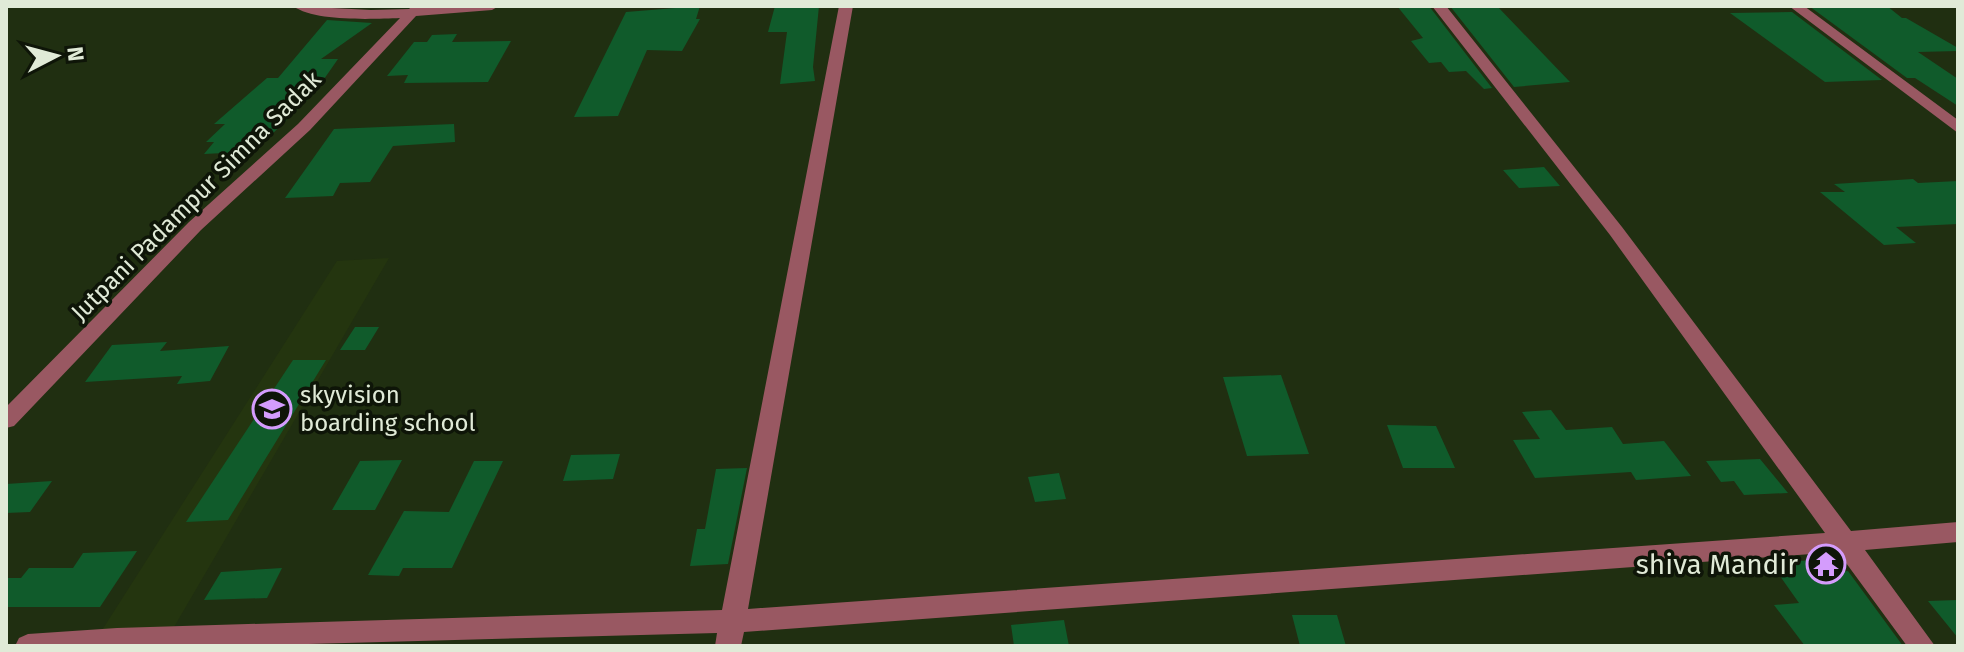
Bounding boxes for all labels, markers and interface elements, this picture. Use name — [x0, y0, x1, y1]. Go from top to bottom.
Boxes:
north arrow — [16, 16, 96, 96]
text: N — [61, 45, 90, 63]
street label: Jutpani Padampur Simna Sadak — [65, 65, 327, 327]
place label: skyvision boarding school — [300, 381, 475, 437]
school or university icon: skyvision boarding school — [251, 388, 293, 430]
temple icon: shiva Mandir — [1805, 543, 1847, 585]
place label: shiva Mandir — [1636, 548, 1798, 581]

